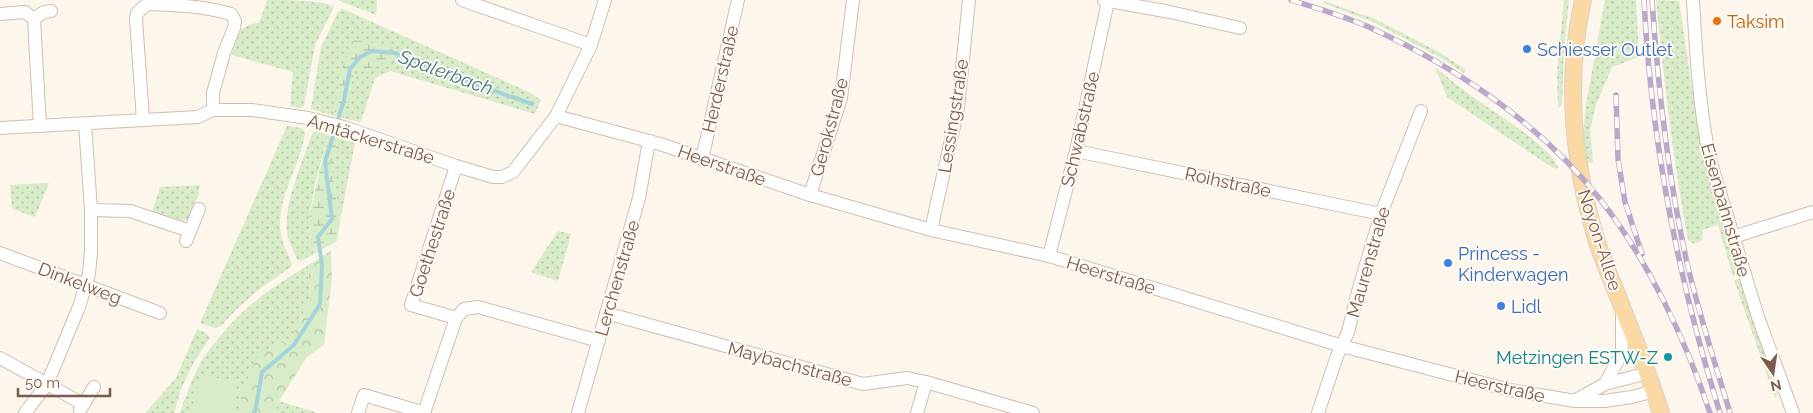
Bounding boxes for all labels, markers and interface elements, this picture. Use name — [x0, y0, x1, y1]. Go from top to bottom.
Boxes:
place label: Taksim — [1727, 11, 1785, 32]
marker: Taksim — [1711, 15, 1723, 27]
street label: Herderstraße — [697, 23, 743, 135]
place label: Schiesser Outlet — [1537, 39, 1673, 60]
marker: Schiesser Outlet — [1521, 43, 1533, 55]
water label: Spalerbach — [395, 44, 496, 99]
street label: Lessingstraße — [934, 57, 972, 174]
street label: Schwabstraße — [1057, 69, 1104, 189]
street label: Gerokstraße — [806, 75, 852, 179]
street label: Amtäckerstraße — [305, 110, 437, 168]
street label: Heerstraße — [675, 140, 769, 190]
street label: Eisenbahnstraße — [1697, 141, 1755, 280]
street label: Roihstraße — [1183, 163, 1274, 201]
street label: Goethestraße — [405, 186, 459, 300]
street label: Noyon-Allee — [1574, 187, 1626, 294]
street label: Maurenstraße — [1342, 204, 1394, 320]
street label: Lerchenstraße — [590, 217, 644, 338]
place label: Princess - Kinderwagen — [1458, 243, 1568, 285]
street label: Heerstraße — [1064, 252, 1158, 299]
marker: Princess - Kinderwagen — [1442, 257, 1454, 269]
street label: Dinkelweg — [35, 258, 125, 308]
place label: Lidl — [1511, 296, 1542, 317]
marker: Lidl — [1495, 300, 1507, 312]
street label: Maybachstraße — [726, 337, 855, 391]
place label: Metzingen ESTW-Z — [1496, 347, 1658, 368]
north arrow — [1748, 348, 1798, 398]
marker: Metzingen ESTW-Z — [1662, 351, 1674, 363]
street label: Heerstraße — [1453, 365, 1548, 407]
scale bar — [18, 366, 110, 398]
text: 50 m — [25, 374, 60, 392]
text: N — [1769, 377, 1783, 395]

